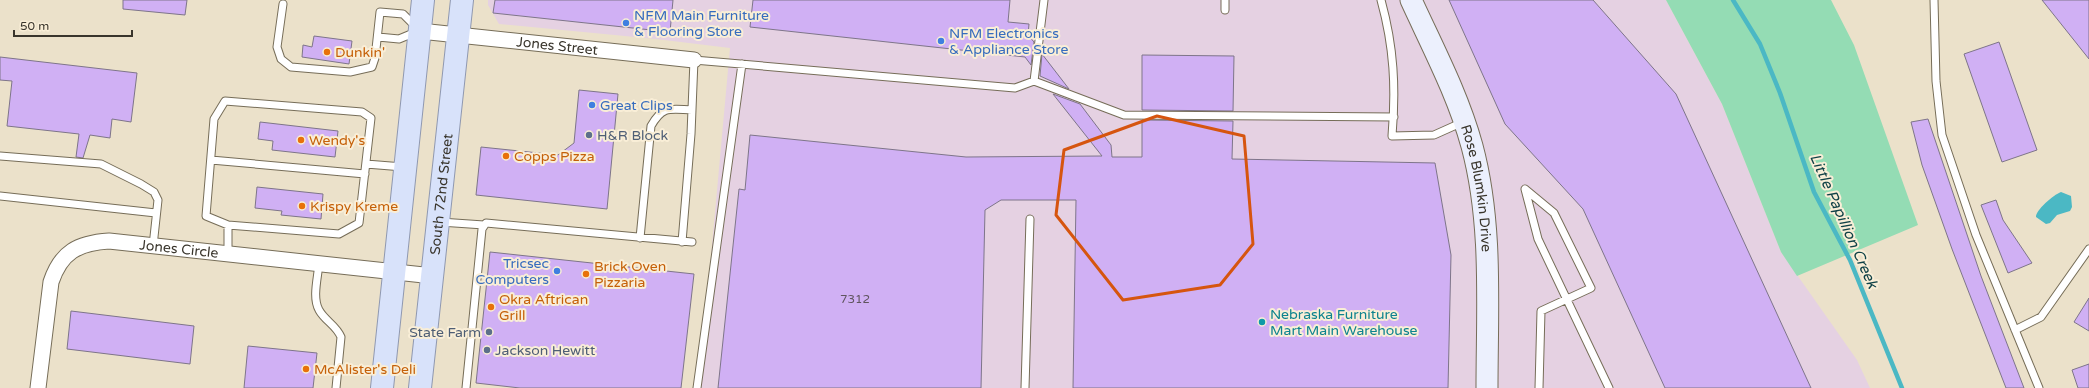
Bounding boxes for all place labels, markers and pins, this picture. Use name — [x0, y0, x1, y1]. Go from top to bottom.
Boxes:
place label: NFM Main Furniture & Flooring Store — [634, 7, 769, 40]
marker: NFM Main Furniture & Flooring Store — [621, 18, 631, 28]
place label: NFM Electronics & Appliance Store — [949, 25, 1068, 58]
marker: NFM Electronics & Appliance Store — [936, 36, 946, 46]
place label: Dunkin' — [335, 44, 385, 61]
marker: Dunkin' — [322, 47, 332, 57]
place label: Great Clips — [600, 97, 673, 114]
marker: Great Clips — [587, 100, 597, 110]
place label: H&R Block — [597, 127, 668, 144]
marker: H&R Block — [584, 130, 594, 140]
place label: Wendy's — [309, 132, 365, 149]
marker: Wendy's — [296, 135, 306, 145]
place label: Copps Pizza — [514, 148, 595, 165]
marker: Copps Pizza — [501, 151, 511, 161]
place label: Krispy Kreme — [310, 198, 398, 215]
marker: Krispy Kreme — [297, 201, 307, 211]
place label: Tricsec Computers — [476, 255, 549, 288]
place label: Brick Oven Pizzaria — [594, 258, 666, 291]
marker: Tricsec Computers — [552, 266, 562, 276]
marker: Brick Oven Pizzaria — [581, 269, 591, 279]
place label: Okra Aftrican Grill — [499, 291, 588, 324]
marker: Okra Aftrican Grill — [486, 302, 496, 312]
place label: Nebraska Furniture Mart Main Warehouse — [1270, 306, 1418, 339]
marker: Nebraska Furniture Mart Main Warehouse — [1257, 317, 1267, 327]
place label: State Farm — [409, 324, 481, 341]
marker: State Farm — [484, 327, 494, 337]
place label: Jackson Hewitt — [495, 342, 596, 359]
marker: Jackson Hewitt — [482, 345, 492, 355]
place label: McAlister's Deli — [314, 361, 416, 378]
marker: McAlister's Deli — [301, 364, 311, 374]

